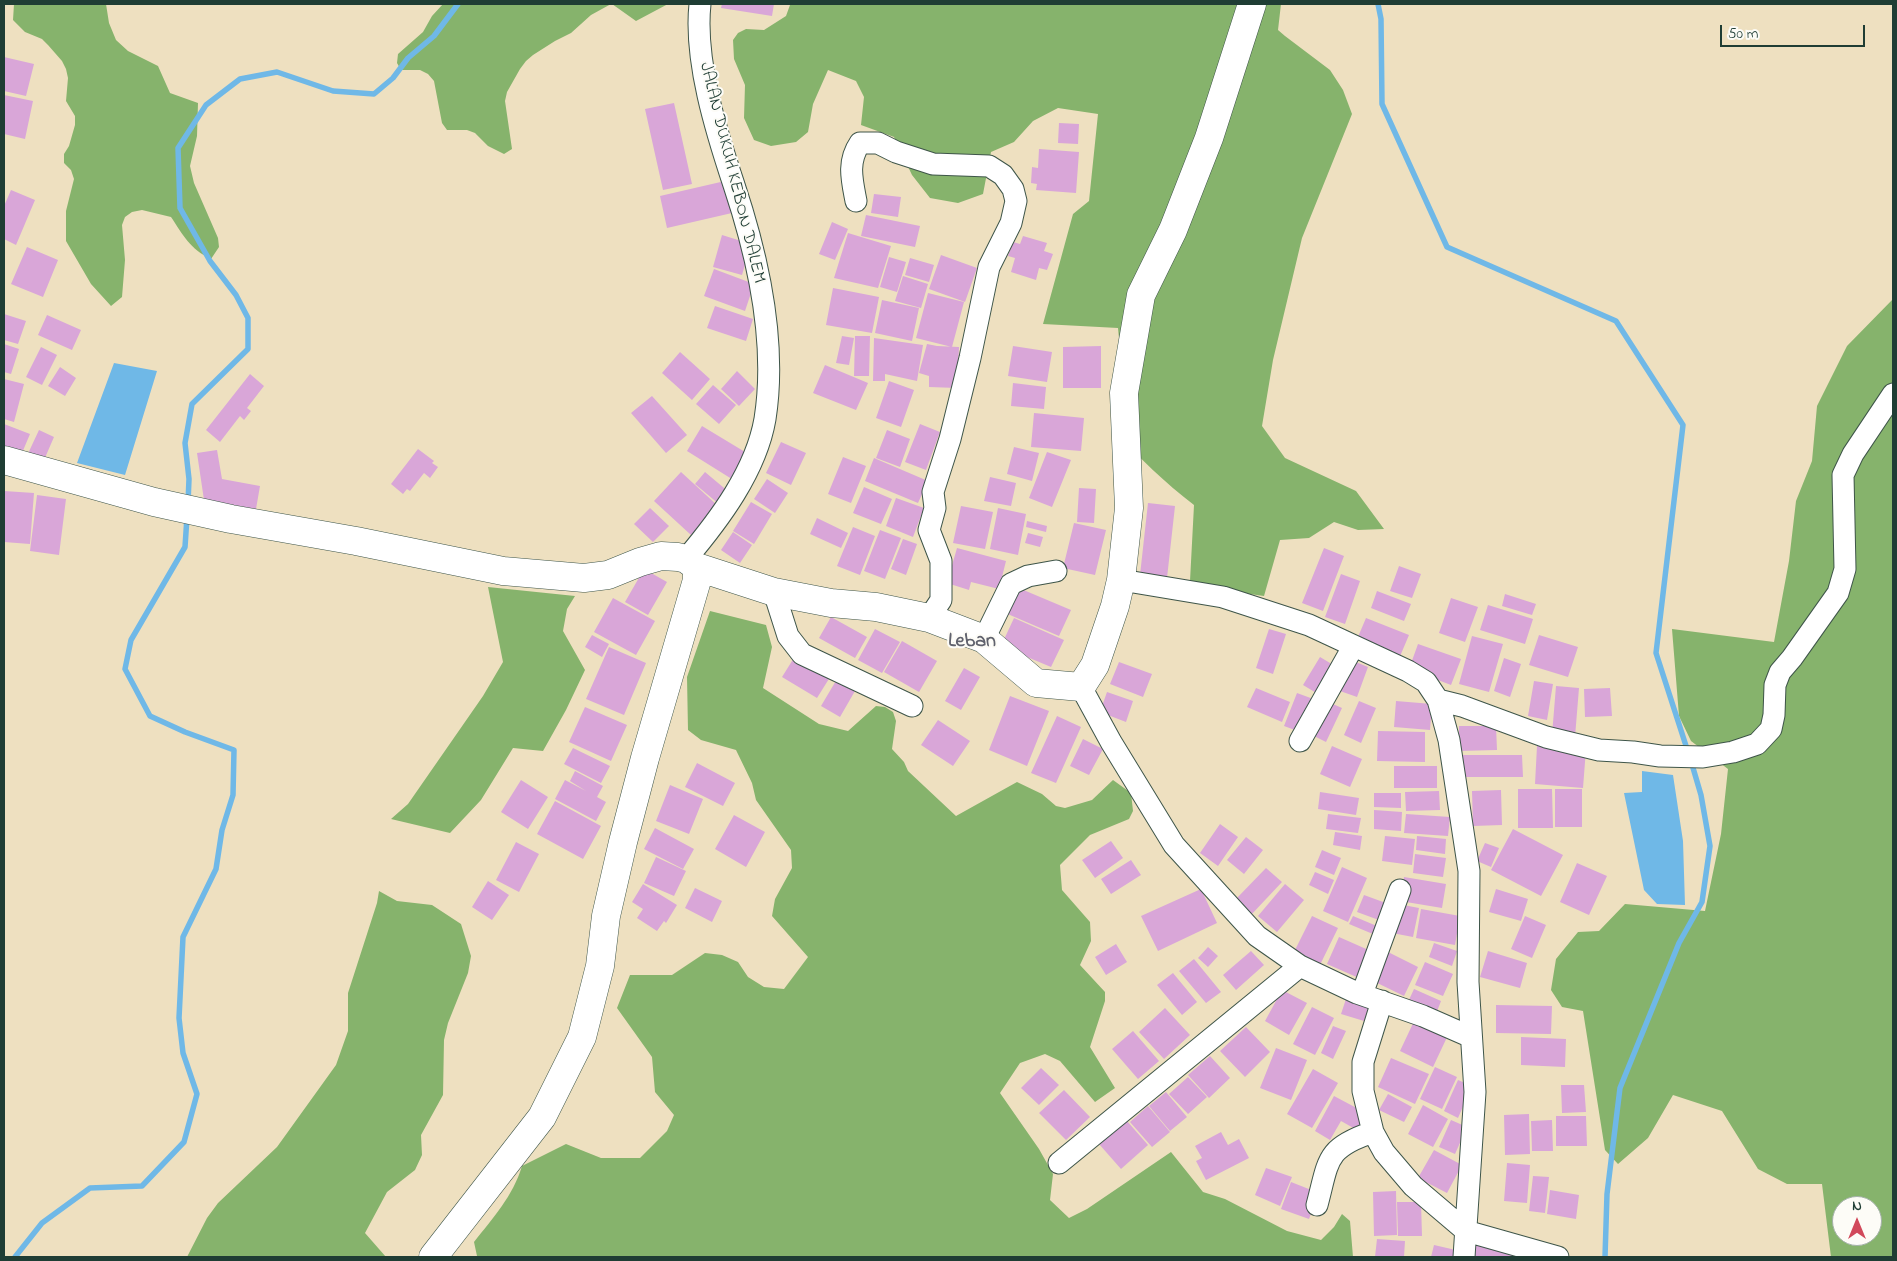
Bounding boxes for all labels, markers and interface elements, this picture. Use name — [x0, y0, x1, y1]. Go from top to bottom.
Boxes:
scale bar — [1722, 15, 1867, 47]
text: 50 m — [1728, 23, 1758, 45]
street label: JALAN DUKUH KEBON DALEM — [693, 60, 769, 286]
district label: Leban — [948, 631, 996, 655]
north arrow — [1832, 1196, 1882, 1246]
text: N — [1852, 1196, 1862, 1217]

